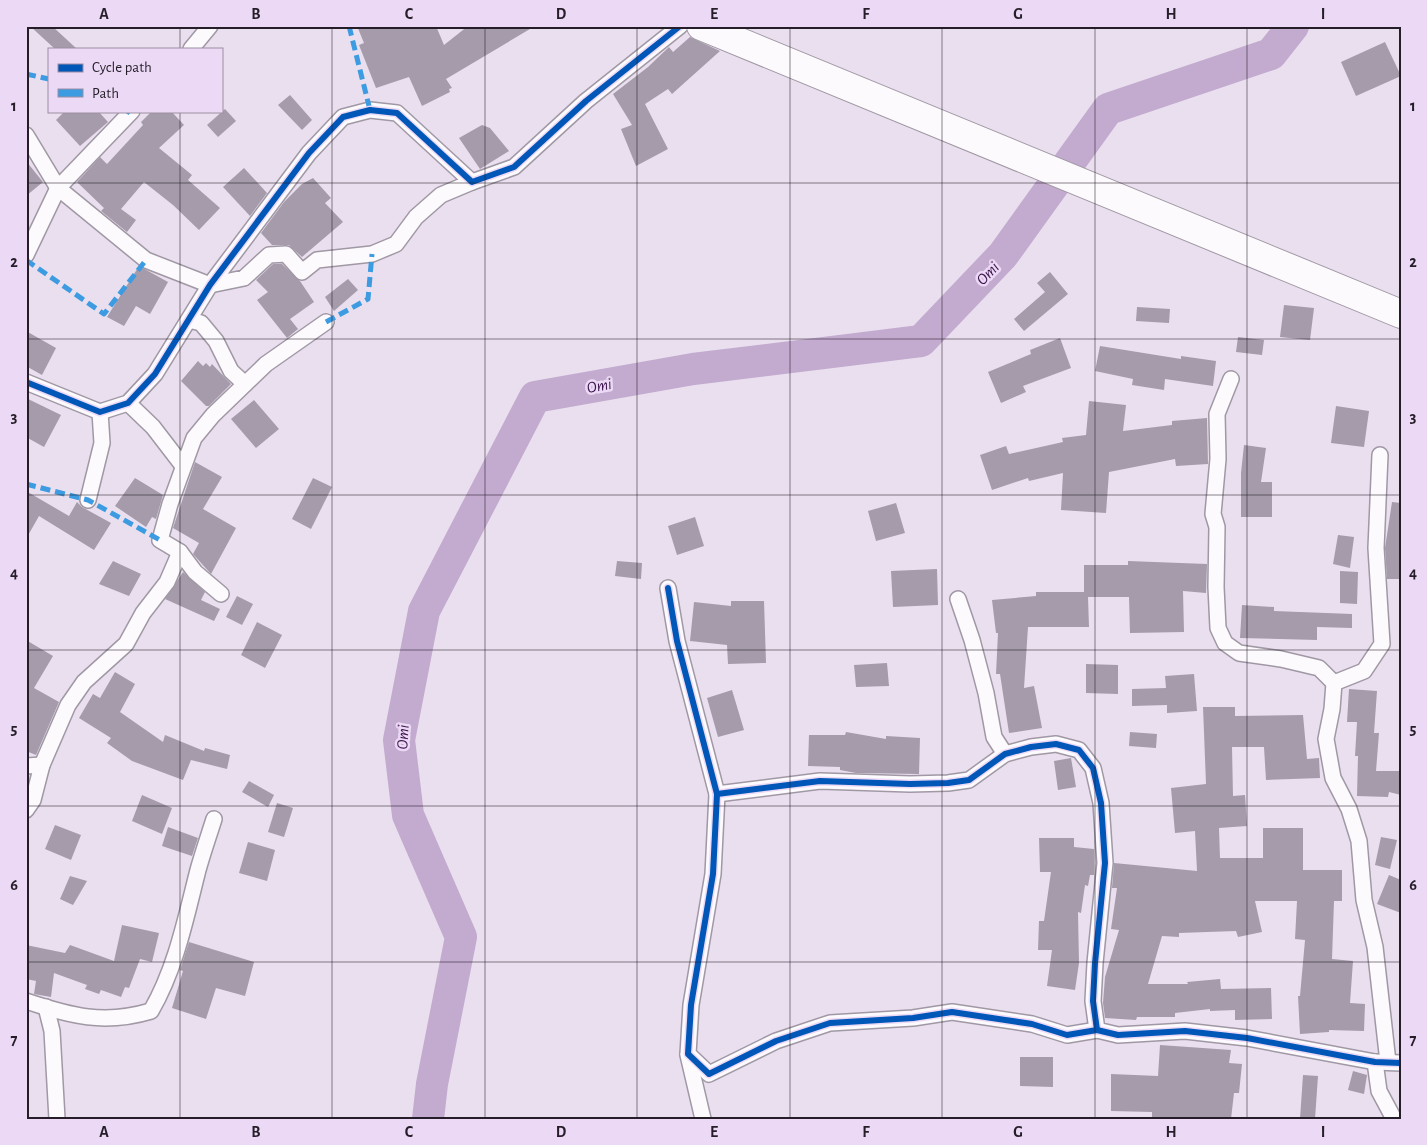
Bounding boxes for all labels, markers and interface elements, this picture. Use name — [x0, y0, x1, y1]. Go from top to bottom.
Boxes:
text: A — [99, 6, 109, 22]
text: B — [251, 6, 261, 22]
text: C — [405, 6, 414, 22]
text: D — [556, 6, 567, 22]
text: E — [710, 6, 718, 22]
text: F — [862, 6, 870, 22]
text: G — [1013, 6, 1023, 22]
text: H — [1165, 6, 1177, 22]
text: I — [1321, 6, 1325, 22]
legend — [48, 48, 222, 112]
text: Cycle path — [92, 60, 152, 75]
text: Path — [92, 86, 119, 101]
text: 1 — [11, 98, 17, 114]
text: 1 — [1410, 98, 1416, 114]
text: 2 — [10, 254, 18, 270]
text: 2 — [1409, 254, 1417, 270]
water label: Omi — [973, 259, 1002, 288]
water label: Omi — [586, 376, 613, 396]
text: 3 — [11, 409, 18, 425]
text: 3 — [1410, 409, 1417, 425]
text: 4 — [10, 565, 18, 581]
text: 4 — [1409, 565, 1417, 581]
text: 5 — [11, 721, 18, 737]
text: 5 — [1410, 721, 1417, 737]
water label: Omi — [394, 724, 412, 750]
text: 6 — [10, 877, 18, 893]
text: 6 — [1409, 877, 1417, 893]
text: 7 — [11, 1032, 18, 1048]
text: 7 — [1410, 1032, 1417, 1048]
text: A — [99, 1124, 109, 1140]
text: B — [251, 1124, 261, 1140]
text: C — [405, 1124, 414, 1140]
text: D — [556, 1124, 567, 1140]
text: E — [710, 1124, 718, 1140]
text: F — [862, 1124, 870, 1140]
text: G — [1013, 1124, 1023, 1140]
text: H — [1165, 1124, 1177, 1140]
text: I — [1321, 1124, 1325, 1140]

